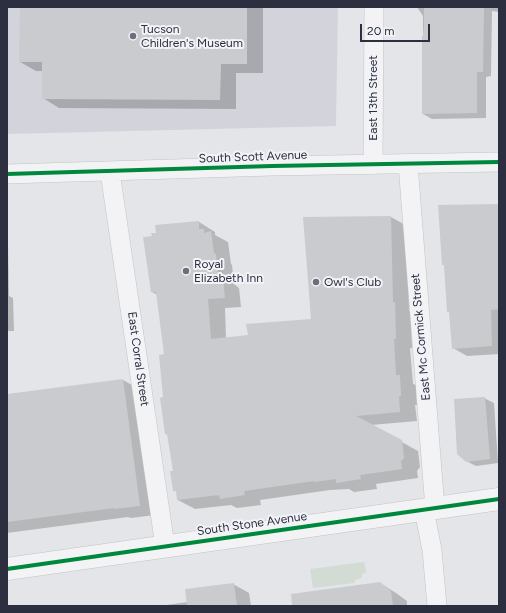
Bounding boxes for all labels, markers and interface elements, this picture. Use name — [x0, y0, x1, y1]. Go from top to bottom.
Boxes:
scale bar — [362, 16, 432, 42]
place label: Tucson Children's Museum — [141, 22, 243, 50]
text: 20 m — [367, 24, 395, 38]
marker: Tucson Children's Museum — [128, 31, 138, 41]
street label: East 13th Street — [366, 55, 380, 141]
street label: South Scott Avenue — [198, 148, 308, 166]
place label: Royal Elizabeth Inn — [194, 257, 263, 285]
marker: Royal Elizabeth Inn — [181, 266, 191, 276]
street label: East Mc Cormick Street — [408, 273, 434, 401]
place label: Owl's Club — [324, 275, 381, 289]
marker: Owl's Club — [311, 277, 321, 287]
street label: East Corral Street — [124, 311, 152, 407]
street label: South Stone Avenue — [196, 509, 308, 539]

